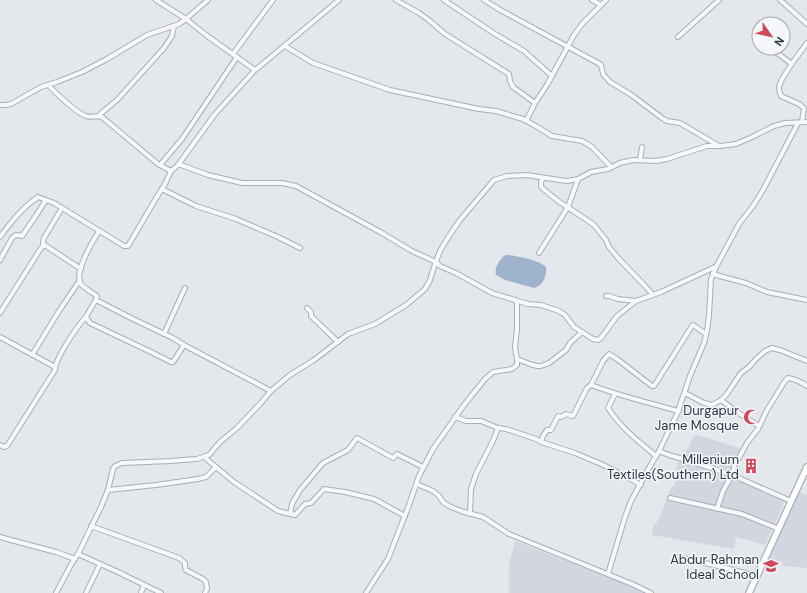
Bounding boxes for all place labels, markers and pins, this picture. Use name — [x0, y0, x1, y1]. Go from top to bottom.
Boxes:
place label: Durgapur Jame Mosque — [655, 402, 739, 434]
mosque icon: Durgapur Jame Mosque — [742, 408, 760, 426]
place label: Millenium Textiles(Southern) Ltd — [607, 451, 739, 483]
building icon: Millenium Textiles(Southern) Ltd — [742, 457, 760, 475]
place label: Abdur Rahman Ideal School — [670, 551, 759, 583]
school or university icon: Abdur Rahman Ideal School — [762, 557, 780, 575]

